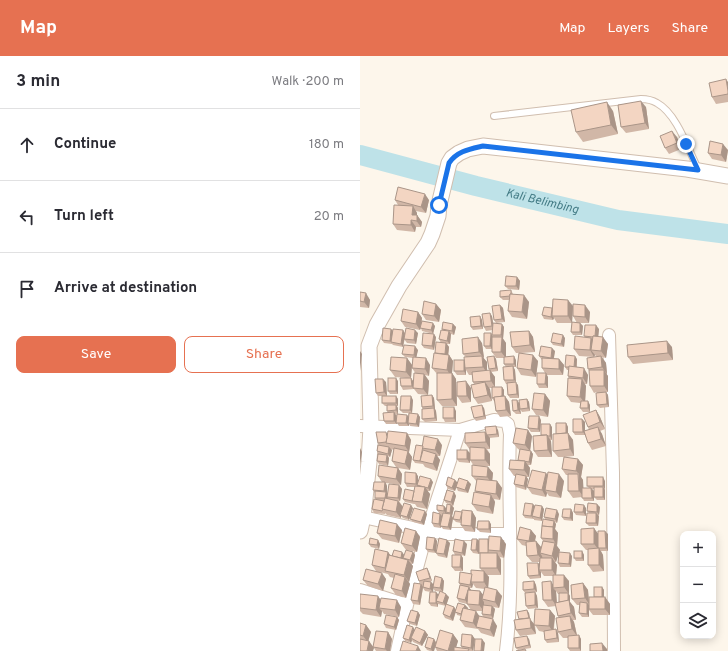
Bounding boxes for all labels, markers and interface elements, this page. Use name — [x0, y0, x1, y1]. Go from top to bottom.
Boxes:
text: Map — [20, 16, 57, 40]
text: Map — [559, 20, 585, 37]
text: Layers — [607, 20, 649, 37]
text: Share — [671, 20, 708, 37]
text: 3 min — [16, 71, 60, 93]
text: Walk · 200 m — [272, 74, 344, 90]
icon: ahead — [16, 134, 38, 156]
text: Continue — [54, 135, 116, 154]
route end — [677, 135, 695, 153]
text: 180 m — [309, 137, 344, 153]
water label: Kali Belimbing — [504, 185, 581, 218]
route start — [430, 196, 448, 214]
icon: left — [16, 206, 38, 228]
text: Turn left — [54, 207, 114, 226]
text: 20 m — [314, 209, 344, 225]
icon: arrive — [16, 278, 38, 300]
text: Arrive at destination — [54, 279, 197, 298]
button: Save — [16, 336, 176, 373]
button: Share — [184, 336, 344, 373]
map controls — [680, 531, 716, 639]
button: + — [680, 531, 716, 567]
button: − — [680, 567, 716, 603]
button: layers — [680, 603, 716, 639]

